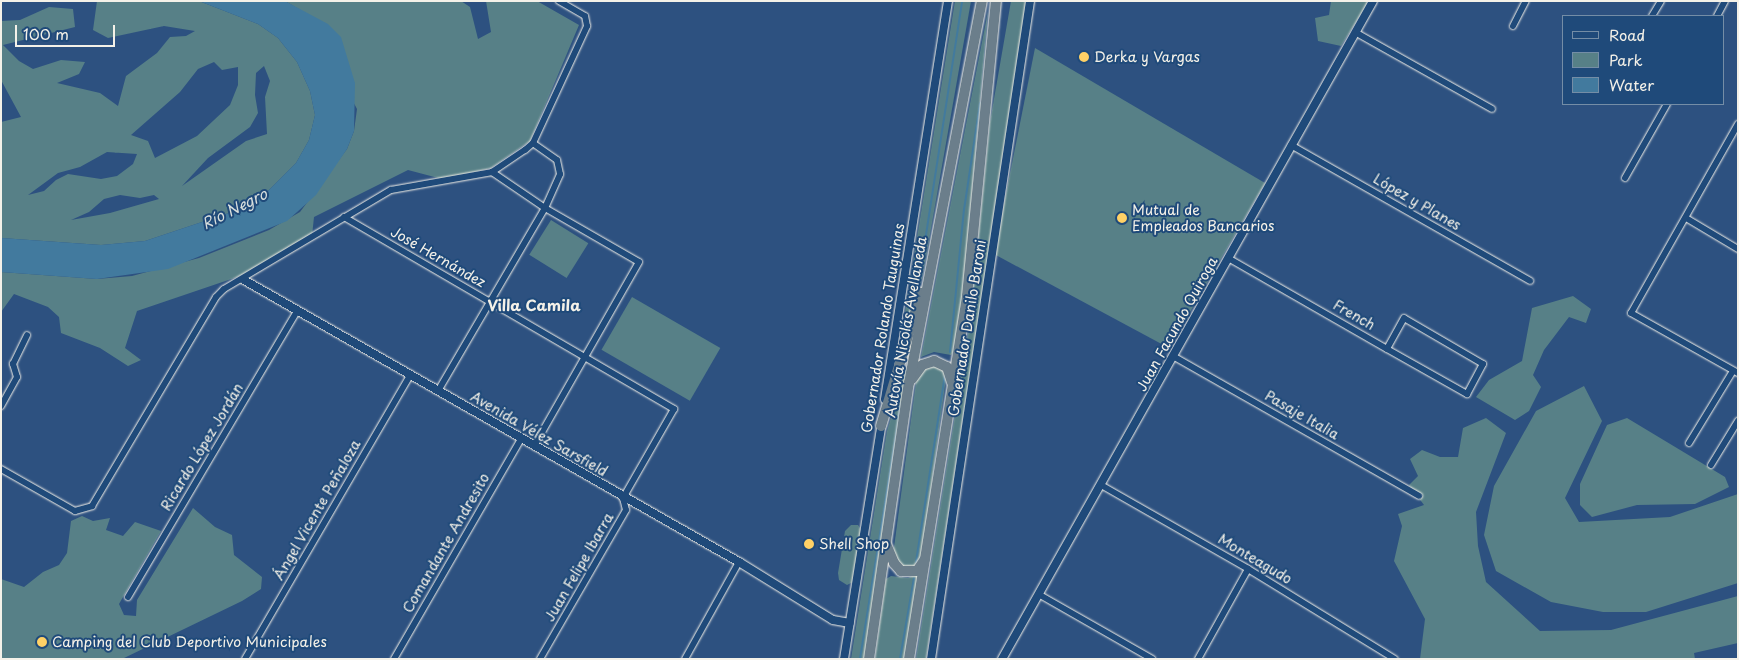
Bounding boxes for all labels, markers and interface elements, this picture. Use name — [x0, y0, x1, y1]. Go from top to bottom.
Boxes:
scale bar — [18, 15, 118, 47]
legend — [1562, 15, 1724, 105]
text: 100 m — [23, 22, 69, 45]
text: Road — [1609, 23, 1645, 46]
text: Park — [1609, 48, 1643, 71]
place label: Derka y Vargas — [1094, 49, 1201, 65]
marker: Derka y Vargas — [1078, 51, 1090, 63]
text: Water — [1609, 73, 1654, 96]
street label: López y Planes — [1370, 170, 1464, 234]
water label: Río Negro — [197, 183, 271, 233]
place label: Mutual de Empleados Bancarios — [1132, 202, 1275, 234]
marker: Mutual de Empleados Bancarios — [1116, 212, 1128, 224]
street label: Gobernador Rolando Tauguinas — [858, 222, 908, 434]
street label: José Hernández — [387, 223, 489, 291]
street label: Autovía Nicolás Avellaneda — [882, 235, 930, 419]
street label: Gobernador Danilo Baroni — [945, 238, 989, 418]
street label: Juan Facundo Quiroga — [1133, 253, 1221, 395]
district label: Villa Camila — [487, 296, 581, 314]
street label: French — [1330, 296, 1378, 334]
street label: Ricardo López Jordán — [157, 380, 247, 514]
street label: Pasaje Italia — [1262, 387, 1342, 443]
street label: Avenida Vélez Sarsfield — [467, 388, 611, 480]
street label: Ángel Vicente Peñaloza — [270, 437, 364, 583]
street label: Comandante Andresito — [399, 471, 493, 615]
street label: Juan Felipe Ibarra — [541, 510, 617, 624]
street label: Monteagudo — [1215, 530, 1295, 588]
place label: Shell Shop — [819, 536, 890, 552]
marker: Shell Shop — [803, 538, 815, 550]
place label: Camping del Club Deportivo Municipales — [52, 634, 328, 650]
marker: Camping del Club Deportivo Municipales — [36, 636, 48, 648]

